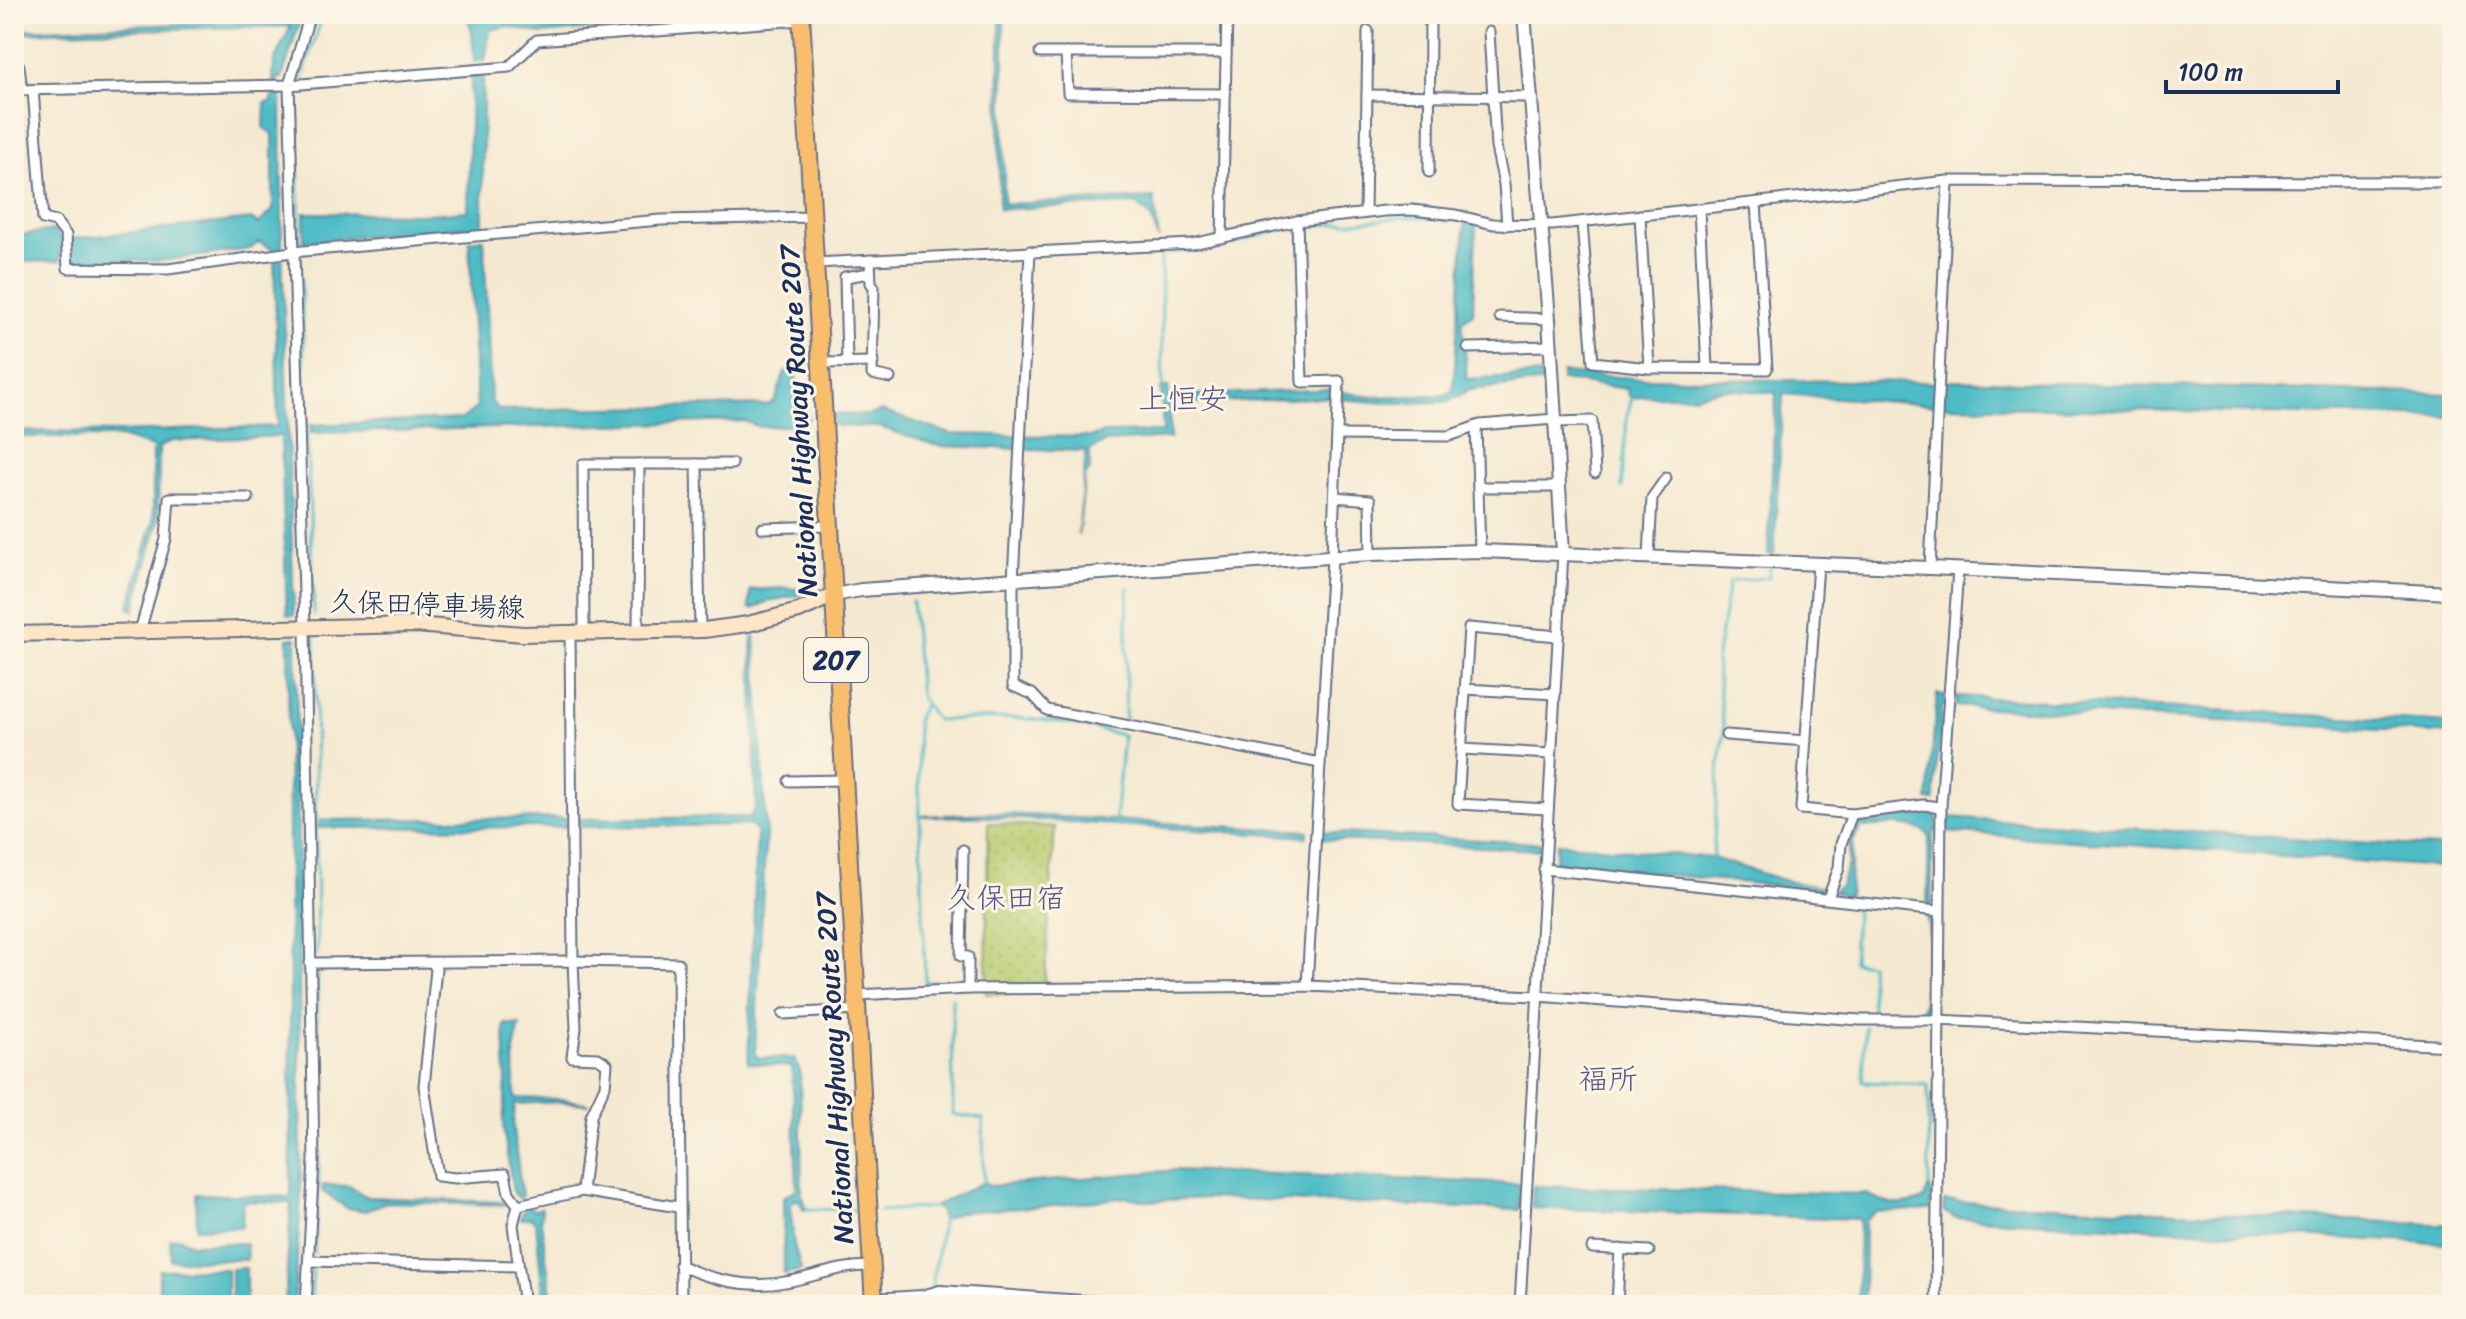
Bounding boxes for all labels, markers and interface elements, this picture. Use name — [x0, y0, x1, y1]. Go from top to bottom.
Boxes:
scale bar — [2166, 44, 2338, 94]
text: 100 m — [2178, 51, 2243, 93]
street label: National Highway Route 207 — [765, 242, 832, 598]
district label: 上恒安 — [1138, 372, 1228, 426]
street label: 久保田停車場線 — [328, 577, 526, 632]
road number: 207 — [804, 638, 868, 682]
district label: 久保田宿 — [946, 871, 1066, 925]
street label: National Highway Route 207 — [801, 889, 868, 1245]
district label: 福所 — [1578, 1052, 1638, 1106]

